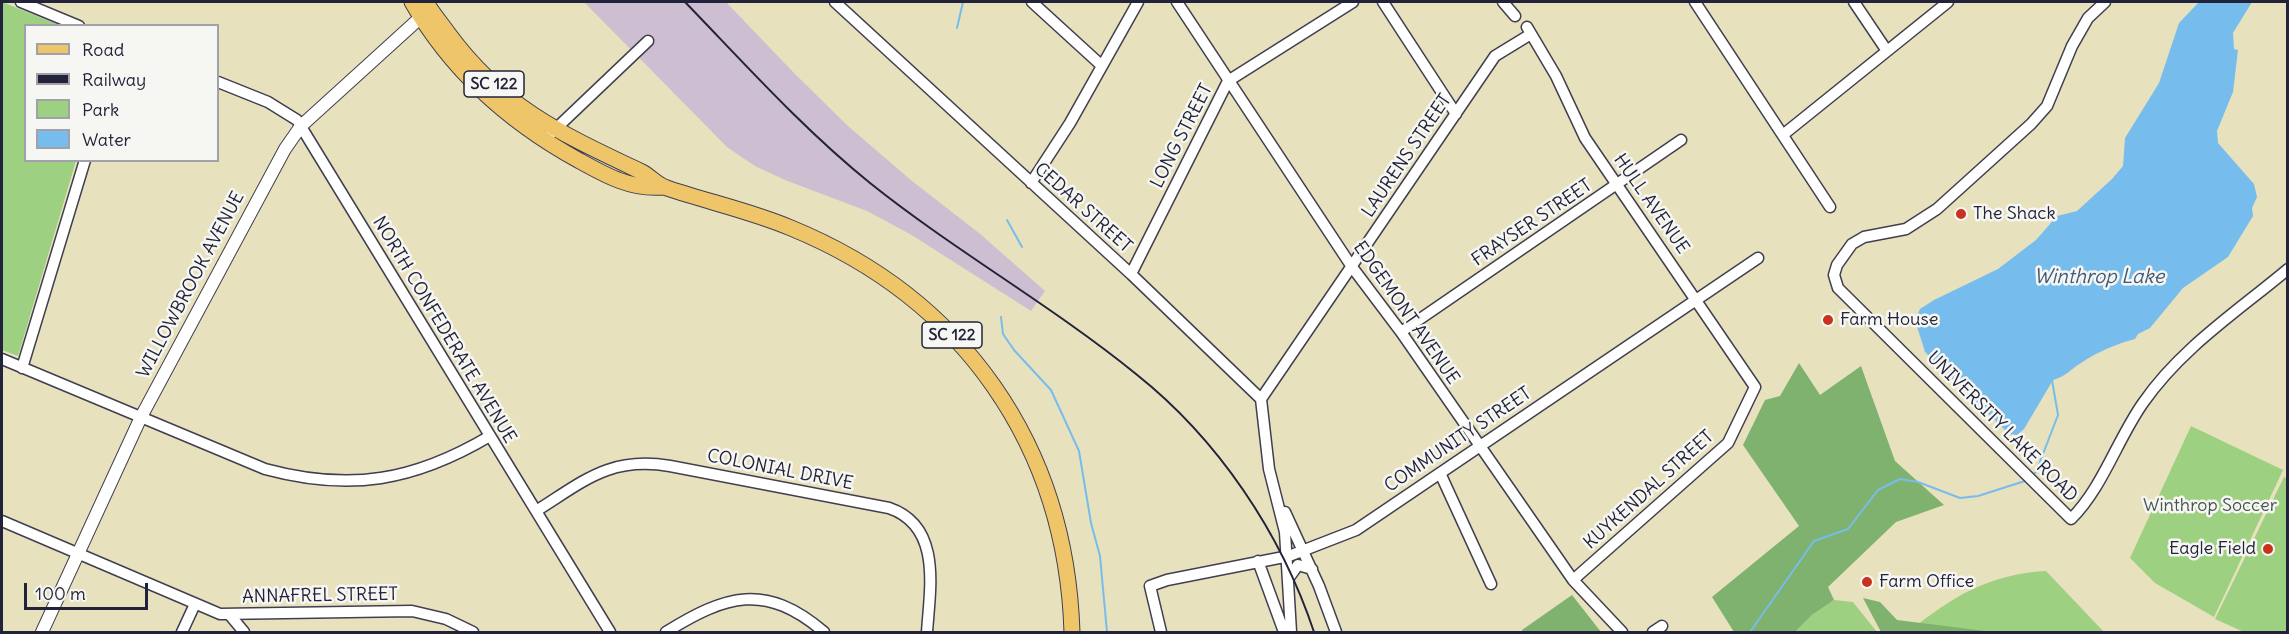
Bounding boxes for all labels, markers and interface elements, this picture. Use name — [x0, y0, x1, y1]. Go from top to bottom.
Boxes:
legend — [24, 24, 219, 162]
text: Road — [82, 38, 124, 61]
text: Railway — [82, 68, 146, 91]
road number: SC 122 — [464, 71, 524, 97]
street label: LONG STREET — [1146, 80, 1218, 192]
street label: LAURENS STREET — [1358, 90, 1456, 222]
text: Park — [82, 98, 119, 121]
text: Water — [82, 128, 131, 151]
street label: HULL AVENUE — [1609, 150, 1693, 258]
street label: CEDAR STREET — [1030, 159, 1136, 257]
street label: FRAYSER STREET — [1468, 175, 1596, 271]
street label: WILLOWBROOK AVENUE — [133, 188, 249, 382]
place label: The Shack — [1973, 203, 2056, 225]
marker: The Shack — [1954, 207, 1968, 221]
street label: NORTH CONFEDERATE AVENUE — [368, 213, 520, 447]
street label: EDGEMONT AVENUE — [1348, 237, 1464, 389]
water label: Winthrop Lake — [2034, 265, 2164, 289]
place label: Farm House — [1840, 309, 1938, 331]
marker: Farm House — [1821, 313, 1835, 327]
road number: SC 122 — [922, 322, 982, 348]
street label: UNIVERSITY LAKE ROAD — [1922, 347, 2082, 507]
street label: COMMUNITY STREET — [1381, 383, 1535, 497]
street label: KUYKENDAL STREET — [1580, 426, 1718, 554]
street label: COLONIAL DRIVE — [705, 445, 855, 495]
park label: Winthrop Soccer — [2143, 495, 2277, 517]
place label: Eagle Field — [2169, 538, 2256, 560]
marker: Eagle Field — [2261, 542, 2275, 556]
scale bar — [27, 571, 152, 609]
place label: Farm Office — [1879, 571, 1974, 593]
marker: Farm Office — [1860, 575, 1874, 589]
text: 100 m — [35, 582, 86, 605]
street label: ANNAFREL STREET — [242, 584, 398, 608]

